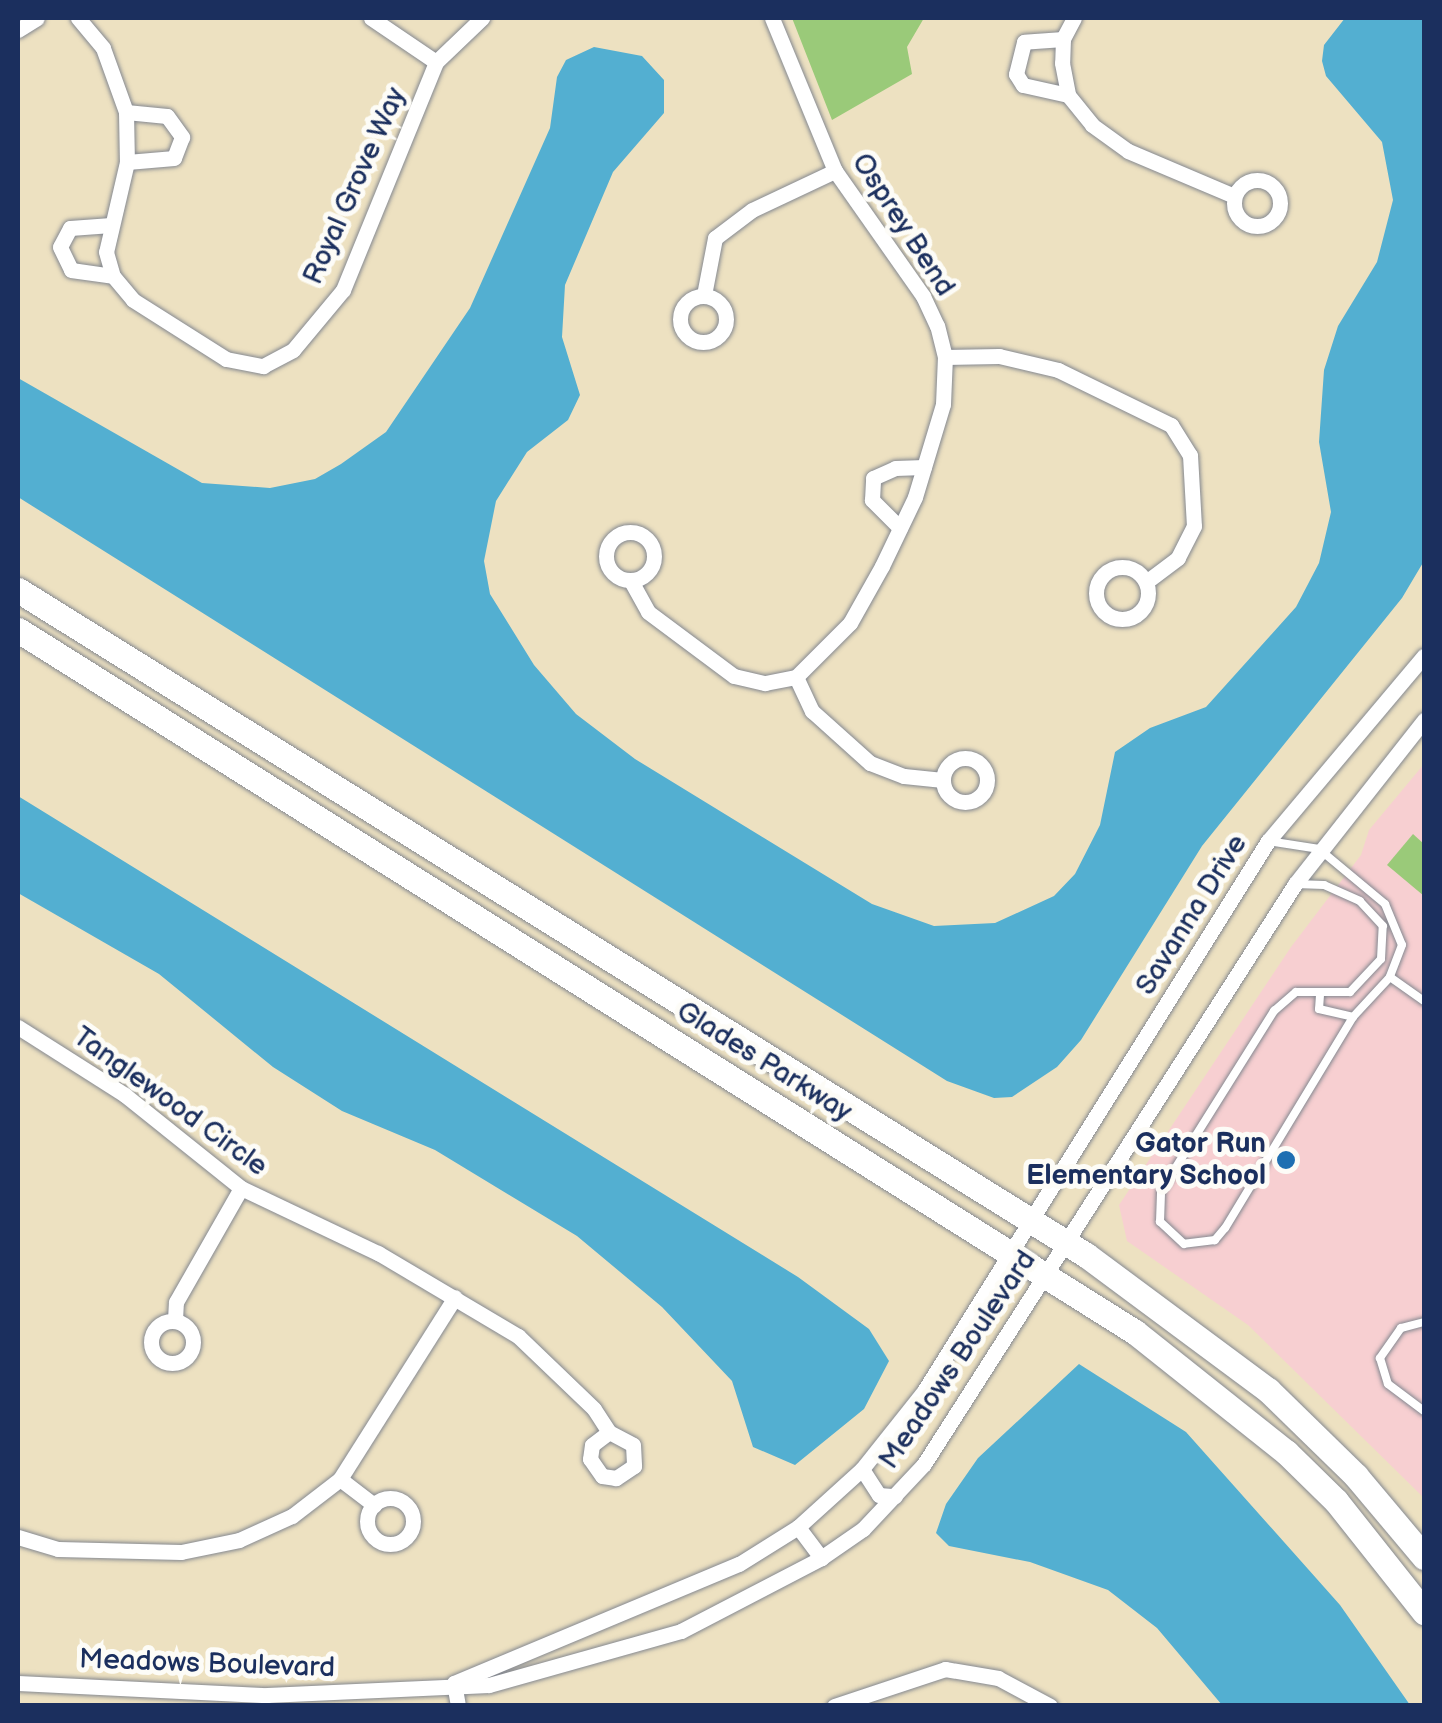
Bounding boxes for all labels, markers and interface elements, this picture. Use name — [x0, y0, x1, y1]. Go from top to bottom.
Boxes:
street label: Royal Grove Way — [296, 82, 414, 290]
street label: Osprey Bend — [844, 147, 962, 303]
street label: Savanna Drive — [1129, 829, 1255, 1001]
street label: Glades Parkway — [670, 995, 858, 1129]
street label: Tanglewood Circle — [66, 1020, 274, 1184]
place label: Gator Run Elementary School — [1025, 1127, 1266, 1193]
marker: Gator Run Elementary School — [1275, 1149, 1297, 1171]
street label: Meadows Boulevard — [872, 1244, 1044, 1476]
street label: Meadows Boulevard — [78, 1643, 336, 1685]

